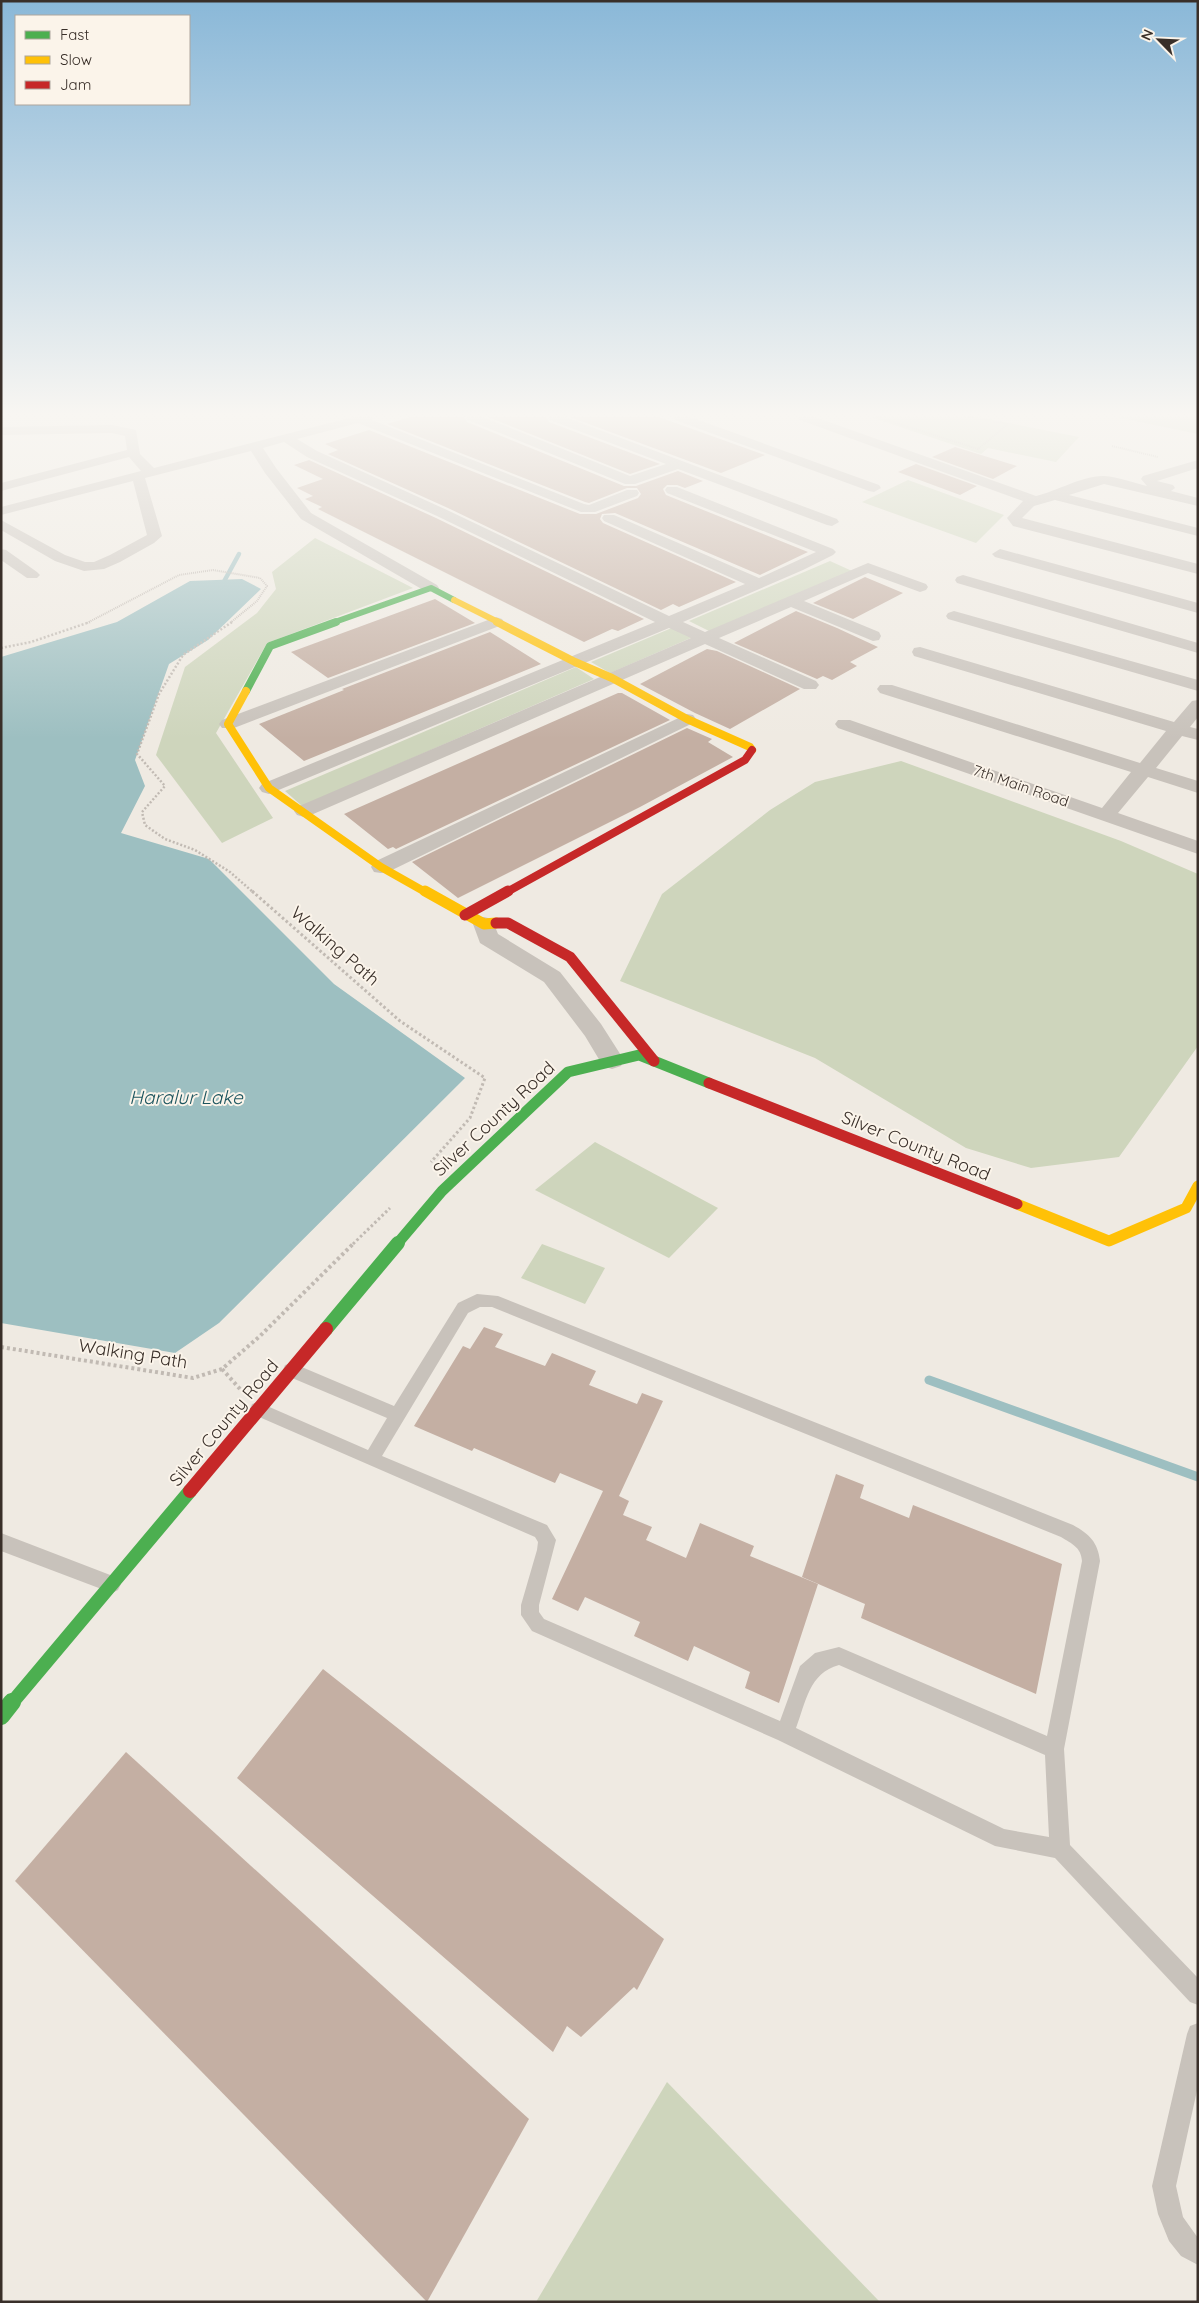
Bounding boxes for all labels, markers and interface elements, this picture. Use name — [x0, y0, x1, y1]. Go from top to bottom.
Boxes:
legend — [15, 15, 190, 105]
north arrow — [1134, 15, 1184, 65]
text: Fast — [60, 25, 89, 44]
text: N — [1137, 26, 1157, 43]
text: Slow — [60, 50, 92, 69]
text: Jam — [60, 75, 91, 94]
street label: 7th Main Road — [971, 760, 1072, 811]
street label: Walking Path — [286, 901, 384, 990]
street label: Silver County Road — [428, 1056, 559, 1181]
water label: Haralur Lake — [129, 1085, 244, 1109]
street label: Silver County Road — [839, 1105, 994, 1186]
street label: Walking Path — [77, 1334, 189, 1373]
street label: Silver County Road — [164, 1355, 283, 1491]

